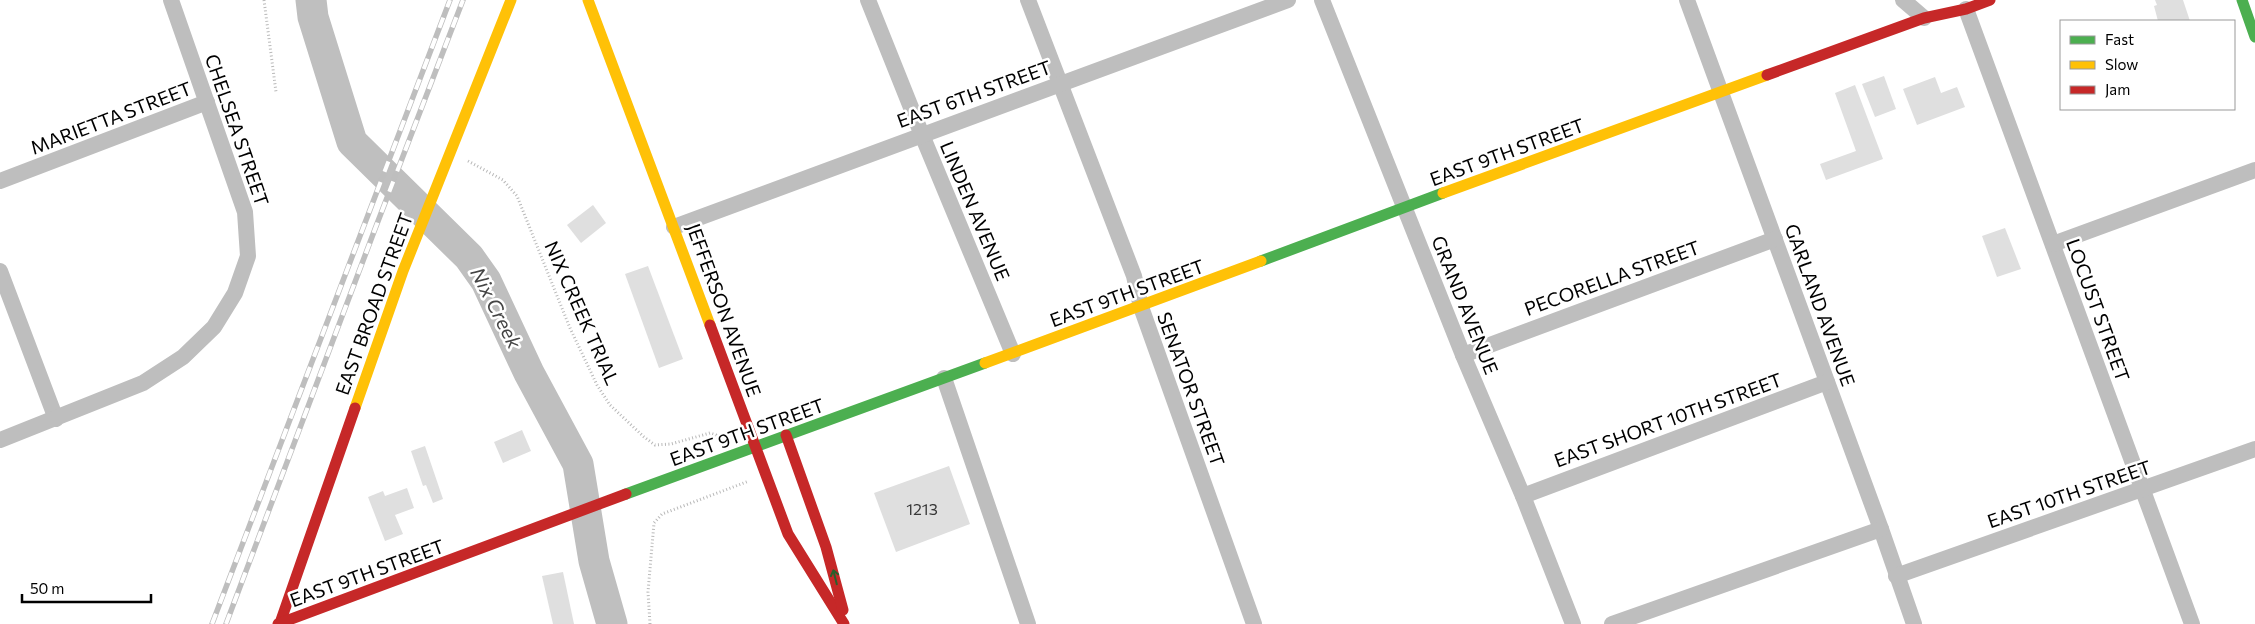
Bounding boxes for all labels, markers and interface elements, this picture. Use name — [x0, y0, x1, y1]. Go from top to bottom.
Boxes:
legend — [2060, 20, 2235, 110]
text: Fast — [2105, 30, 2134, 48]
street label: CHELSEA STREET — [201, 51, 274, 209]
street label: EAST 6TH STREET — [894, 55, 1054, 132]
text: Slow — [2105, 55, 2138, 73]
street label: MARIETTA STREET — [27, 76, 195, 159]
text: Jam — [2105, 80, 2130, 98]
street label: EAST 9TH STREET — [1426, 113, 1587, 190]
street label: LINDEN AVENUE — [936, 138, 1015, 284]
street label: EAST BROAD STREET — [330, 210, 417, 398]
street label: JEFFERSON AVENUE — [682, 220, 767, 400]
street label: GARLAND AVENUE — [1780, 220, 1861, 389]
street label: GRAND AVENUE — [1427, 232, 1504, 377]
street label: PECORELLA STREET — [1521, 235, 1703, 320]
street label: LOCUST STREET — [2062, 235, 2135, 384]
street label: NIX CREEK TRIAL — [540, 237, 625, 388]
street label: EAST 9TH STREET — [1046, 254, 1207, 331]
water label: Nix Creek — [466, 263, 528, 353]
street label: SENATOR STREET — [1153, 309, 1230, 469]
street label: EAST SHORT 10TH STREET — [1551, 368, 1785, 471]
street label: EAST 9TH STREET — [666, 393, 827, 470]
street label: EAST 10TH STREET — [1984, 455, 2154, 532]
house number: 1213 — [906, 499, 938, 518]
street label: EAST 9TH STREET — [286, 534, 447, 611]
one-way arrow — [830, 569, 839, 585]
scale bar — [22, 572, 151, 604]
text: 50 m — [30, 579, 64, 597]

